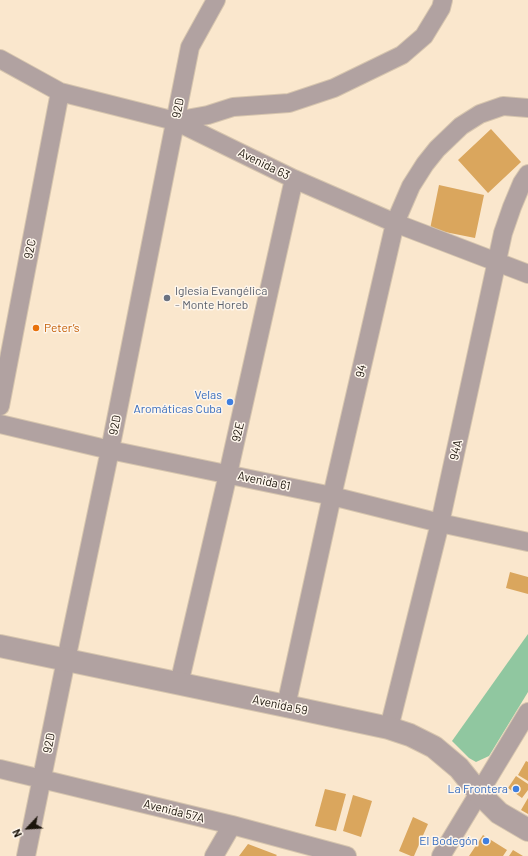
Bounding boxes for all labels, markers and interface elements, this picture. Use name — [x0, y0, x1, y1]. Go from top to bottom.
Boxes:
street label: 92D — [169, 97, 187, 119]
street label: Avenida 63 — [236, 145, 292, 183]
street label: 92C — [21, 238, 39, 260]
place label: Iglesia Evangélica - Monte Horeb — [175, 284, 267, 312]
marker: Iglesia Evangélica - Monte Horeb — [162, 293, 172, 303]
place label: Peter’s — [44, 321, 80, 335]
marker: Peter’s — [31, 323, 41, 333]
street label: 94 — [353, 363, 369, 379]
place label: Velas Aromáticas Cuba — [133, 388, 222, 416]
marker: Velas Aromáticas Cuba — [225, 397, 235, 407]
street label: 92D — [106, 414, 124, 436]
street label: 92E — [229, 421, 247, 443]
street label: 94A — [447, 439, 465, 461]
street label: Avenida 61 — [236, 468, 292, 494]
street label: Avenida 59 — [251, 692, 309, 718]
street label: 92D — [40, 732, 58, 754]
place label: La Frontera — [448, 782, 508, 796]
marker: La Frontera — [511, 784, 521, 794]
street label: Avenida 57A — [142, 796, 206, 826]
north arrow — [8, 808, 48, 848]
text: N — [9, 827, 24, 839]
place label: El Bodegón — [419, 834, 478, 848]
marker: El Bodegón — [481, 836, 491, 846]

